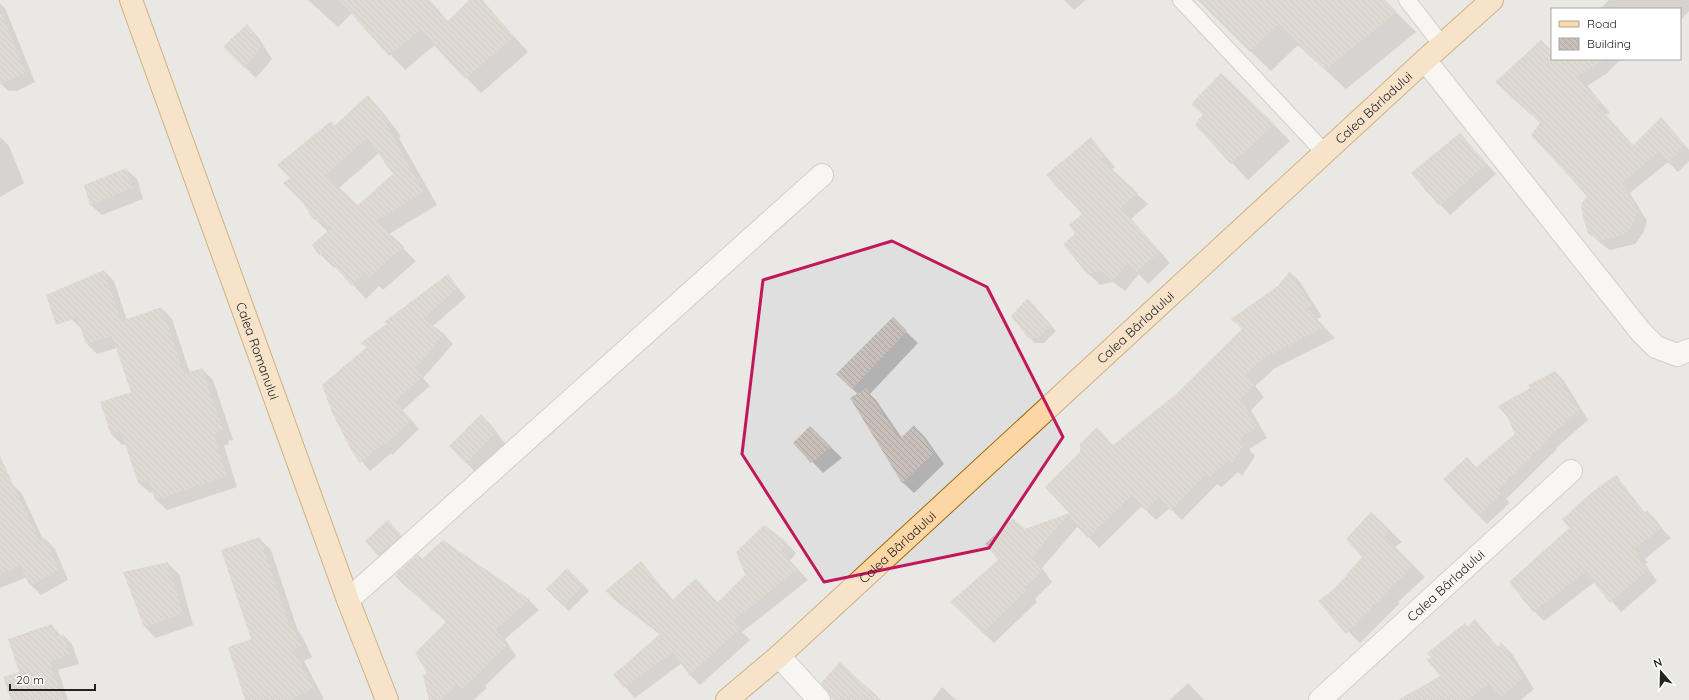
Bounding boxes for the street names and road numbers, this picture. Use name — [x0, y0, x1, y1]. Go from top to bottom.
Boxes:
street label: Calea Bârladului — [1332, 68, 1415, 147]
street label: Calea Bârladului — [1094, 288, 1177, 367]
street label: Calea Romanului — [233, 300, 283, 402]
street label: Calea Bârladului — [855, 507, 939, 586]
street label: Calea Bârladului — [1404, 546, 1488, 625]

